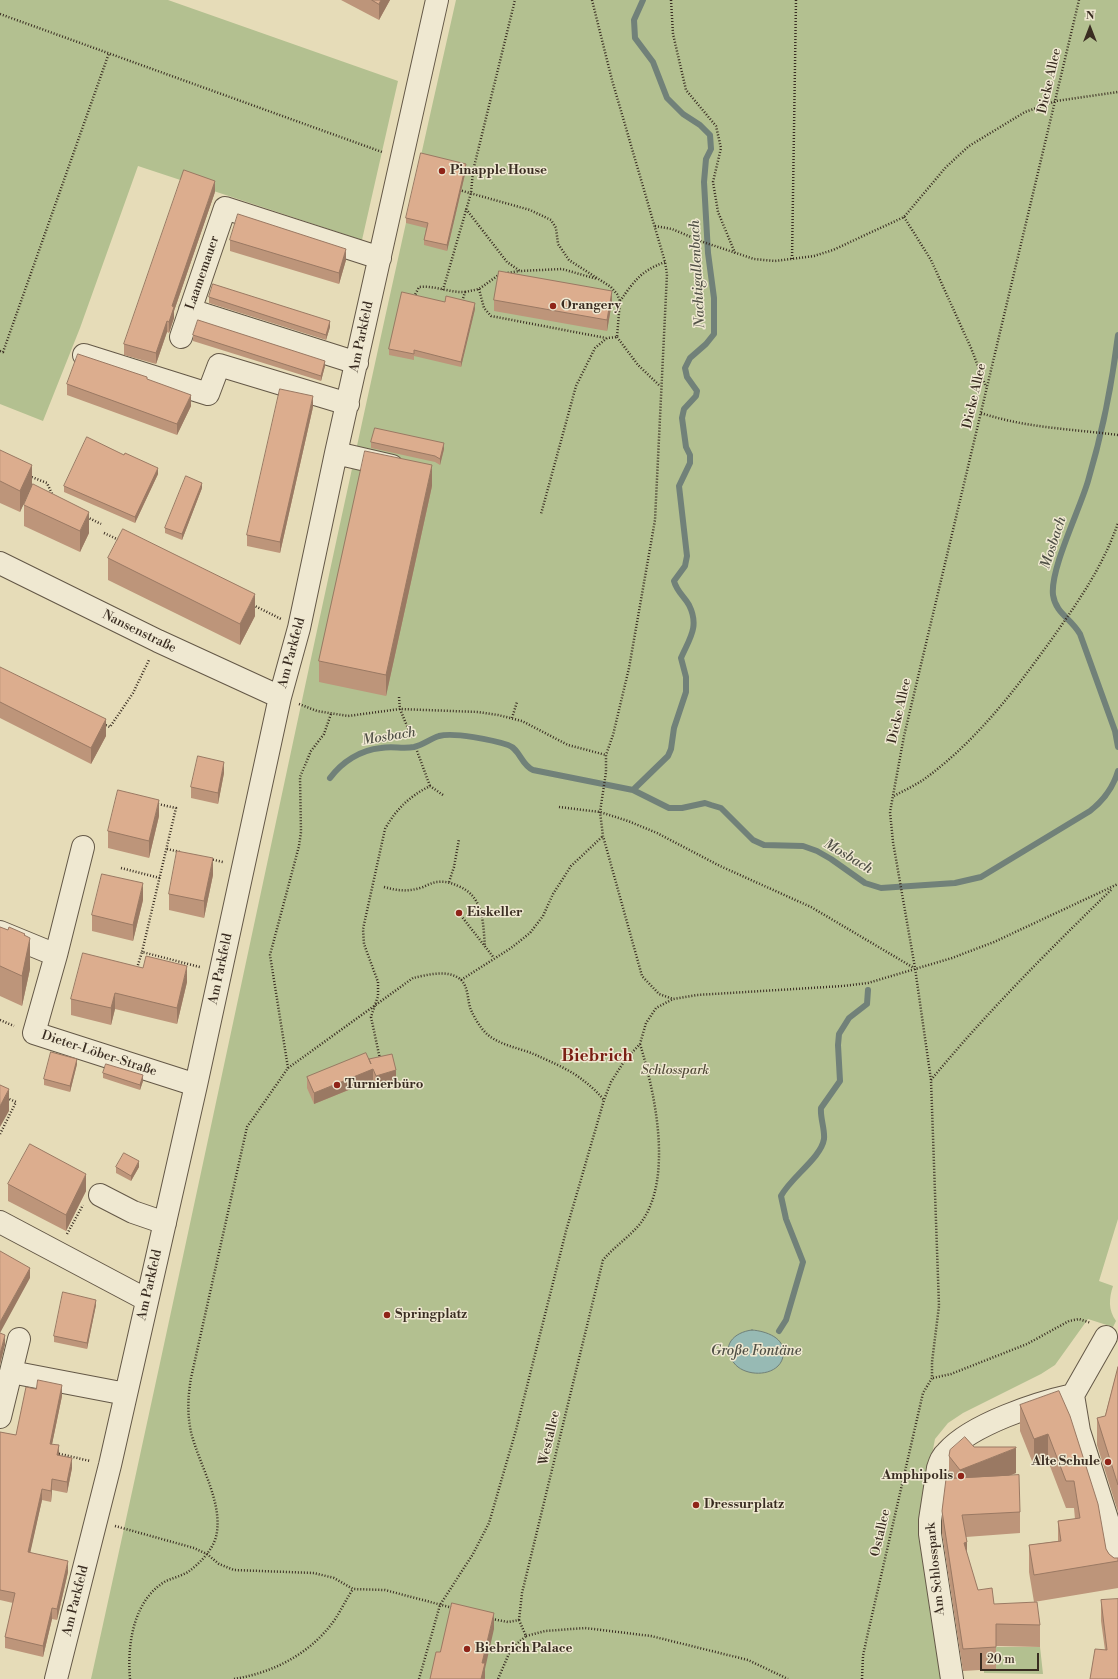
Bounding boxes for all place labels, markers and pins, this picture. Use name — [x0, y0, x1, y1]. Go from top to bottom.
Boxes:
place label: Pinapple House — [450, 163, 547, 179]
marker: Pinapple House — [437, 166, 447, 176]
place label: Orangery — [561, 298, 621, 314]
marker: Orangery — [548, 301, 558, 311]
place label: Eiskeller — [467, 905, 523, 921]
marker: Eiskeller — [454, 908, 464, 918]
place label: Turnierbüro — [345, 1077, 423, 1093]
marker: Turnierbüro — [332, 1080, 342, 1090]
place label: Springplatz — [395, 1307, 467, 1323]
marker: Springplatz — [382, 1310, 392, 1320]
place label: Alte Schule — [1031, 1454, 1100, 1470]
marker: Alte Schule — [1103, 1457, 1113, 1467]
place label: Amphipolis — [882, 1468, 953, 1484]
marker: Amphipolis — [956, 1471, 966, 1481]
place label: Dressurplatz — [704, 1497, 784, 1513]
marker: Dressurplatz — [691, 1500, 701, 1510]
place label: Biebrich Palace — [475, 1641, 572, 1657]
marker: Biebrich Palace — [462, 1644, 472, 1654]

